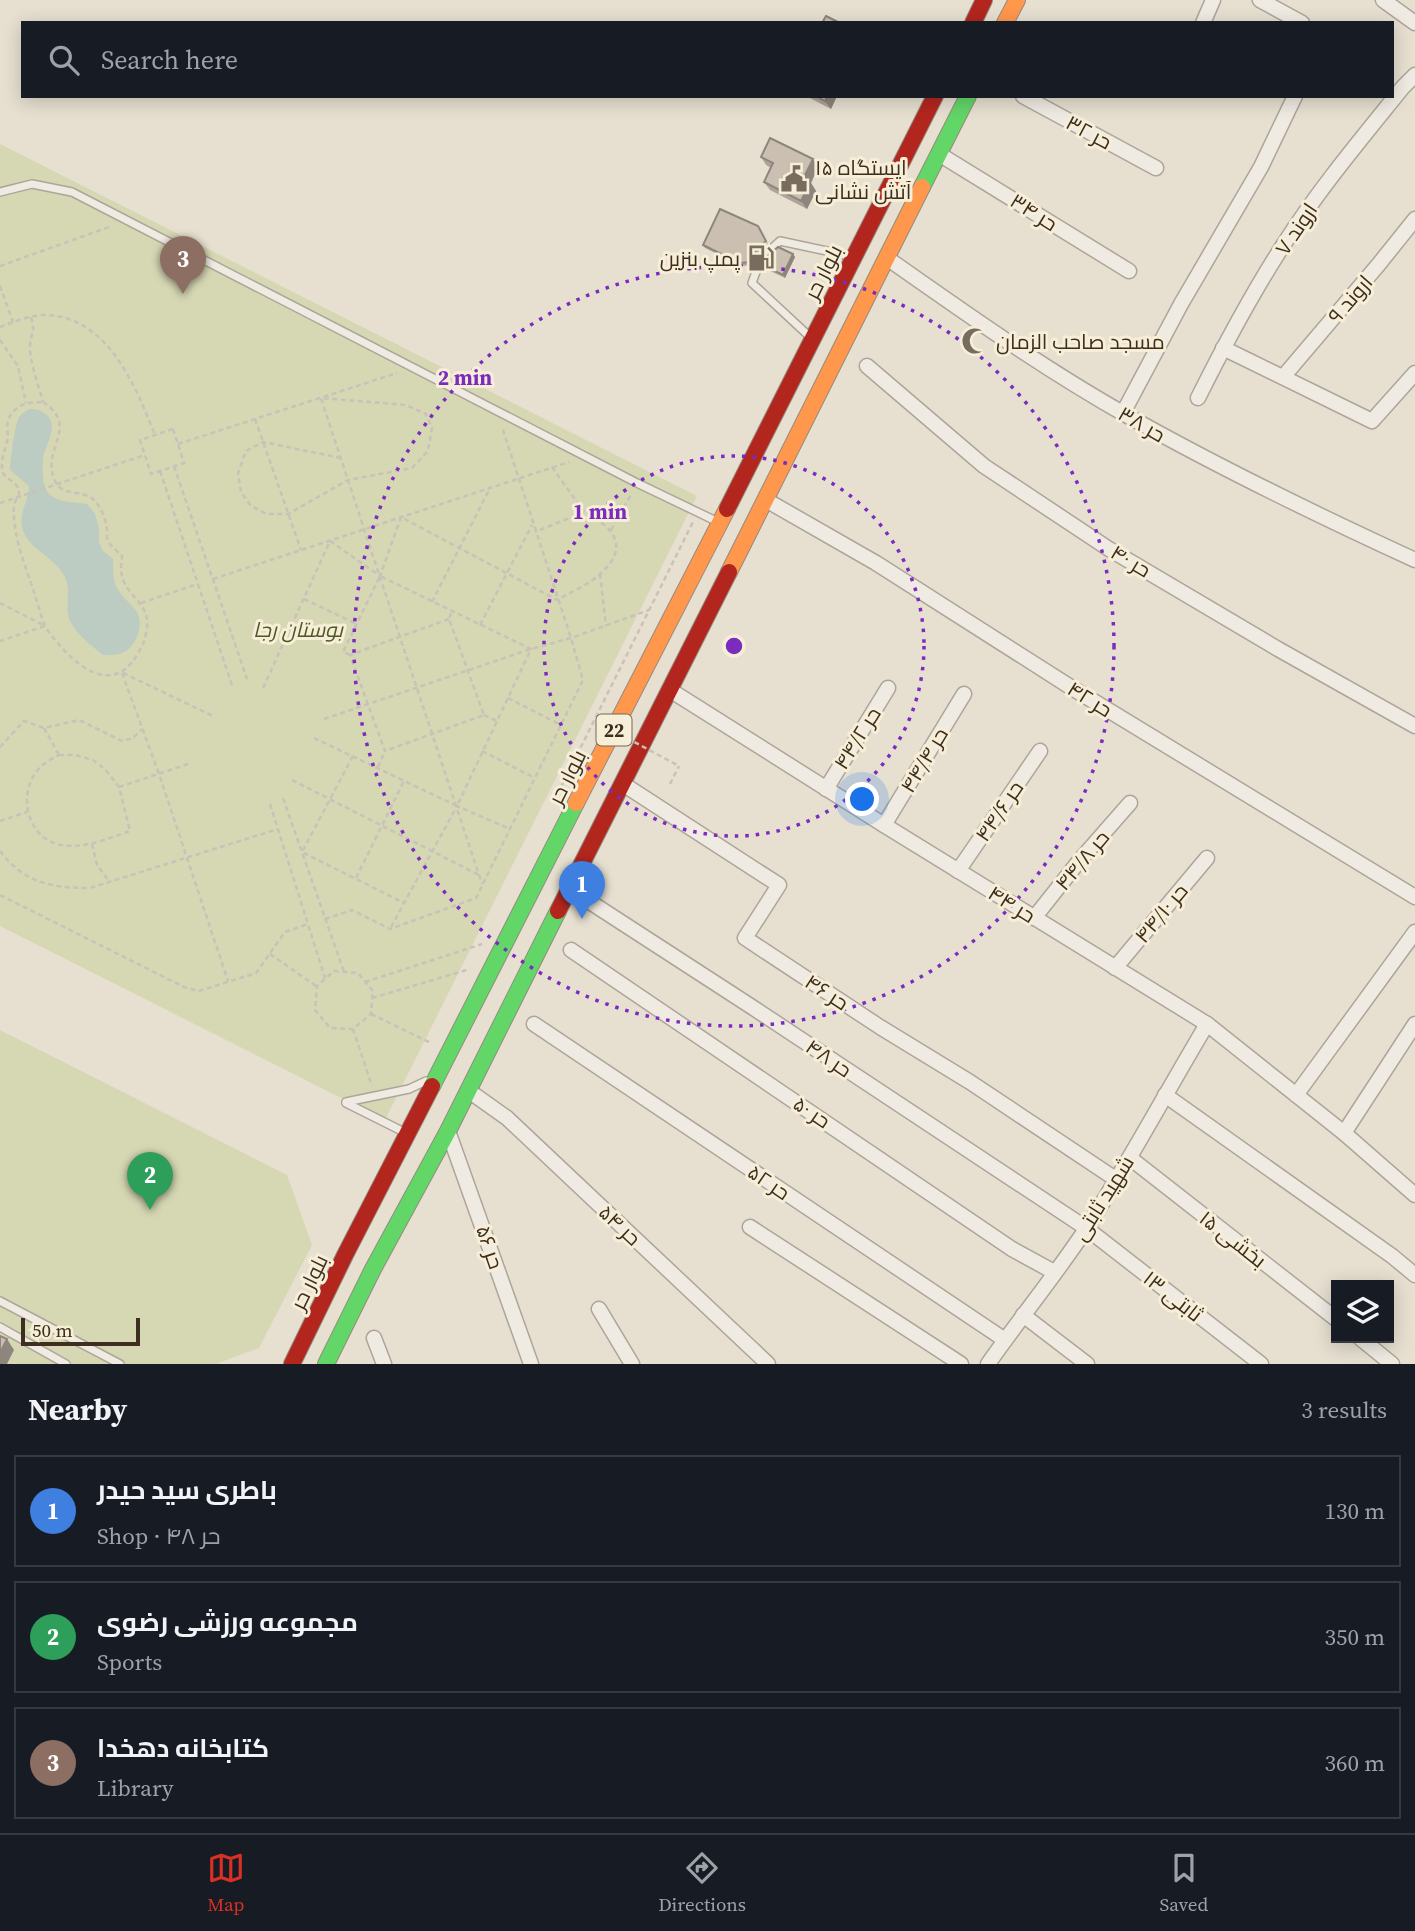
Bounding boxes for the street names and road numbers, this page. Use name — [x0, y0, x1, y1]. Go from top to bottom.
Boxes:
street label: حر ۳۲ — [1061, 108, 1117, 156]
street label: حر ۳۴ — [1005, 186, 1063, 238]
street label: اروند ۷ — [1268, 197, 1324, 261]
street label: بلوار حر — [796, 239, 849, 305]
street label: اروند ۹ — [1321, 269, 1379, 329]
street label: حر ۳۸ — [1113, 399, 1171, 449]
street label: حر ۴۰ — [1106, 538, 1156, 584]
street label: حر ۴۲ — [1062, 674, 1118, 724]
street label: حر ۴۴/۲ — [826, 701, 888, 775]
road number: 22 — [596, 715, 632, 746]
street label: حر ۴۴/۴ — [893, 722, 955, 798]
street label: بلوار حر — [540, 744, 593, 810]
street label: حر ۴۴/۶ — [968, 775, 1030, 847]
street label: حر ۴۴/۸ — [1048, 824, 1116, 896]
street label: حر ۴۴/۱۰ — [1128, 877, 1194, 949]
street label: حر ۴۴ — [983, 878, 1041, 930]
street label: حر ۴۶ — [799, 967, 855, 1017]
street label: حر ۴۸ — [800, 1032, 858, 1084]
street label: حر ۵۰ — [787, 1089, 837, 1135]
street label: شهید ثابتی — [1065, 1150, 1141, 1246]
street label: حر ۵۲ — [742, 1157, 796, 1207]
street label: حر ۵۴ — [592, 1198, 648, 1252]
street label: بخشی ۱۵ — [1193, 1204, 1273, 1274]
street label: حر ۵۶ — [469, 1221, 511, 1273]
street label: بلوار حر — [283, 1249, 335, 1315]
street label: ثابتی ۱۳ — [1137, 1264, 1209, 1329]

